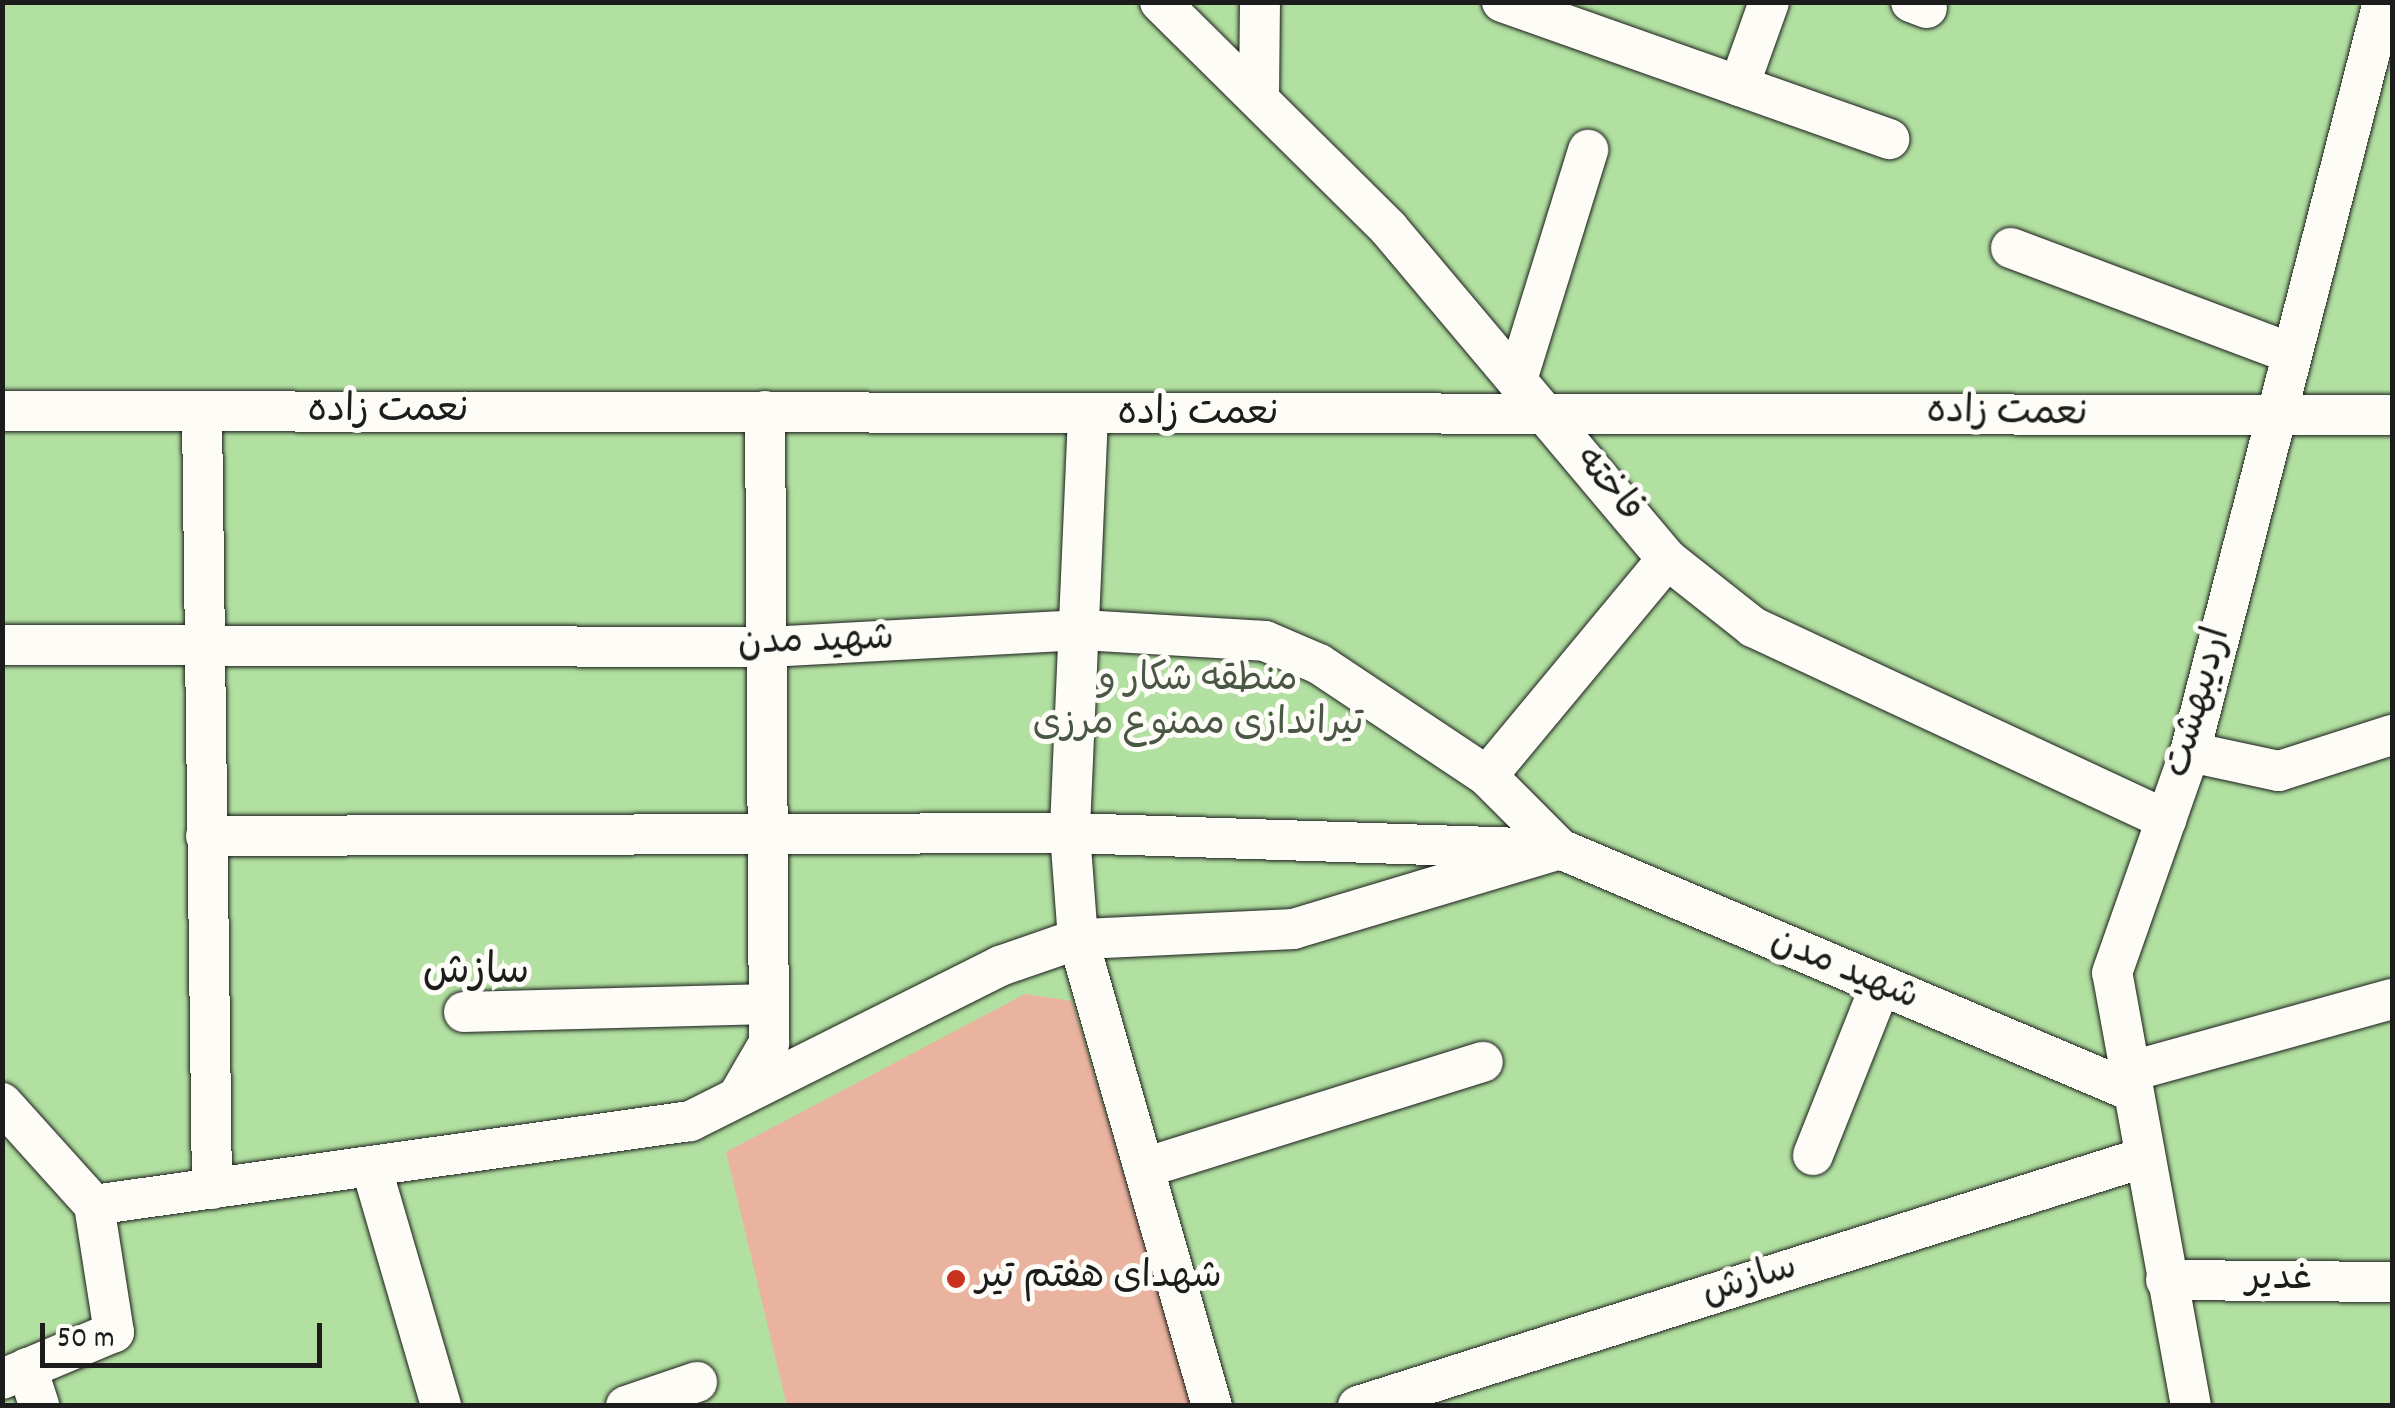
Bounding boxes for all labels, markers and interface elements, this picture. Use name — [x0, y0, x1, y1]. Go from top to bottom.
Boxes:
street label: نعمت زاده — [308, 390, 468, 436]
street label: نعمت زاده — [1926, 391, 2088, 439]
street label: نعمت زاده — [1118, 393, 1278, 439]
street label: فاخته — [1563, 439, 1651, 533]
street label: شهید مدن — [737, 617, 895, 669]
street label: اردیبهشت — [2157, 623, 2243, 783]
park label: منطقه شکار و تیراندازی ممنوع مرزی — [1032, 659, 1364, 748]
street label: شهید مدن — [1763, 920, 1925, 1022]
district label: سازش — [422, 949, 530, 999]
street label: سازش — [1697, 1246, 1803, 1318]
place label: شهدای هفتم تیر — [976, 1256, 1222, 1302]
street label: غدیر — [2246, 1258, 2312, 1304]
marker: شهدای هفتم تیر — [945, 1268, 967, 1290]
scale bar — [45, 1303, 328, 1365]
text: 50 m — [57, 1319, 115, 1362]

